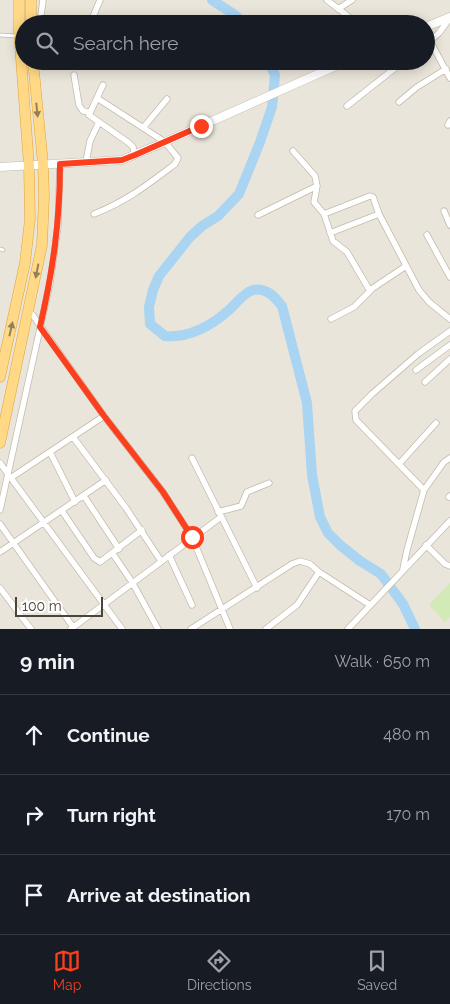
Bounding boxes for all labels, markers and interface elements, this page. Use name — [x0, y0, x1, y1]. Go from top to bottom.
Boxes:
search box — [15, 15, 435, 70]
icon: search — [33, 29, 61, 57]
text: Search here — [73, 32, 179, 54]
one-way arrow — [34, 102, 42, 118]
route end — [190, 115, 213, 138]
one-way arrow — [33, 264, 41, 279]
one-way arrow — [7, 322, 15, 337]
route start — [181, 526, 204, 549]
scale bar — [15, 594, 102, 617]
text: 100 m — [22, 598, 62, 614]
text: 9 min — [20, 649, 75, 674]
text: Walk · 650 m — [334, 652, 430, 671]
icon: ahead — [20, 721, 48, 749]
text: Continue — [67, 724, 150, 746]
text: 480 m — [383, 725, 430, 744]
icon: right — [20, 801, 48, 829]
text: Turn right — [67, 804, 156, 826]
text: 170 m — [386, 805, 430, 824]
icon: arrive — [20, 881, 48, 909]
text: Arrive at destination — [67, 884, 251, 906]
tab: Map — [53, 947, 81, 993]
tab: Directions — [187, 947, 252, 993]
tab: Saved — [357, 947, 397, 993]

